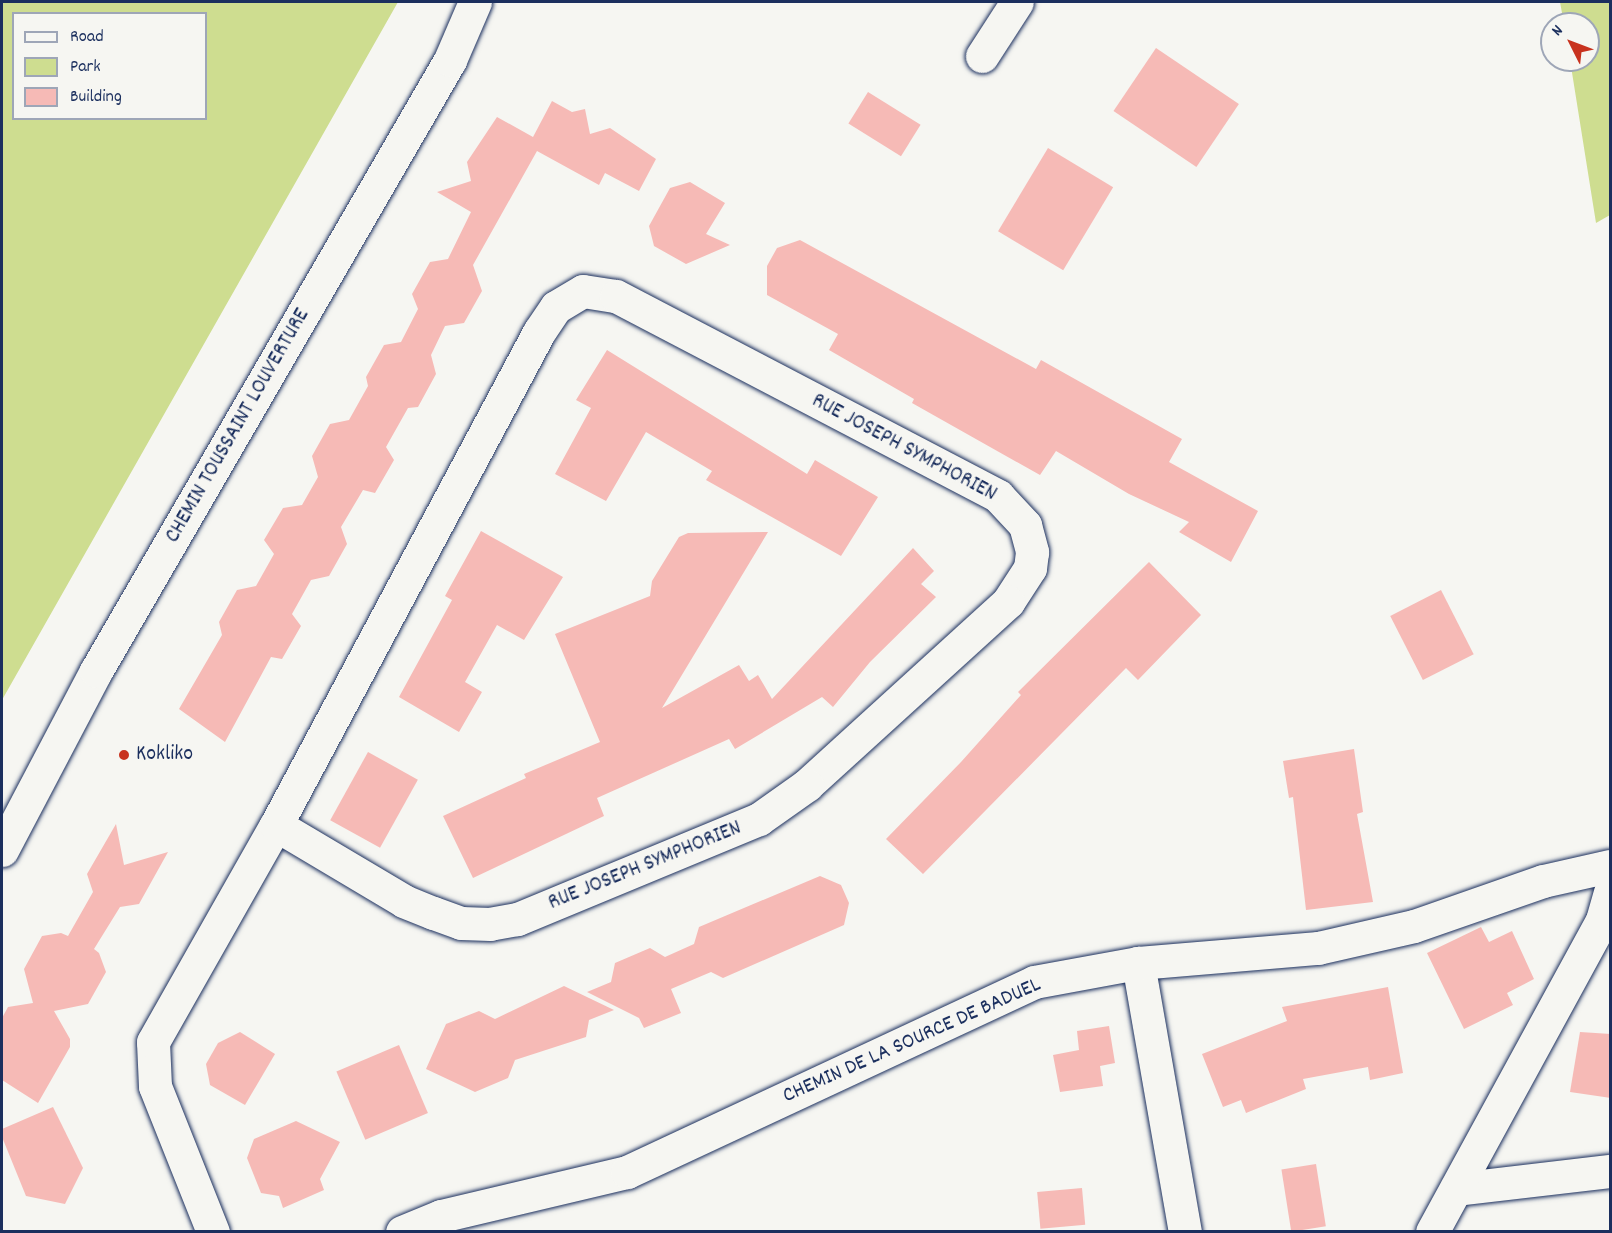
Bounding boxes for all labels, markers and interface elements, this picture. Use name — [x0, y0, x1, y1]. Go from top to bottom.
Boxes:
legend — [12, 12, 207, 120]
north arrow — [1540, 12, 1600, 72]
text: N — [1547, 20, 1569, 42]
text: Road — [70, 25, 104, 50]
text: Park — [70, 55, 101, 80]
text: Building — [70, 85, 122, 110]
street label: CHEMIN TOUSSAINT LOUVERTURE — [160, 304, 316, 548]
street label: RUE JOSEPH SYMPHORIEN — [807, 388, 1001, 508]
place label: Kokliko — [136, 742, 193, 768]
marker: Kokliko — [117, 748, 131, 762]
street label: RUE JOSEPH SYMPHORIEN — [545, 815, 745, 917]
street label: CHEMIN DE LA SOURCE DE BADUEL — [779, 972, 1045, 1110]

